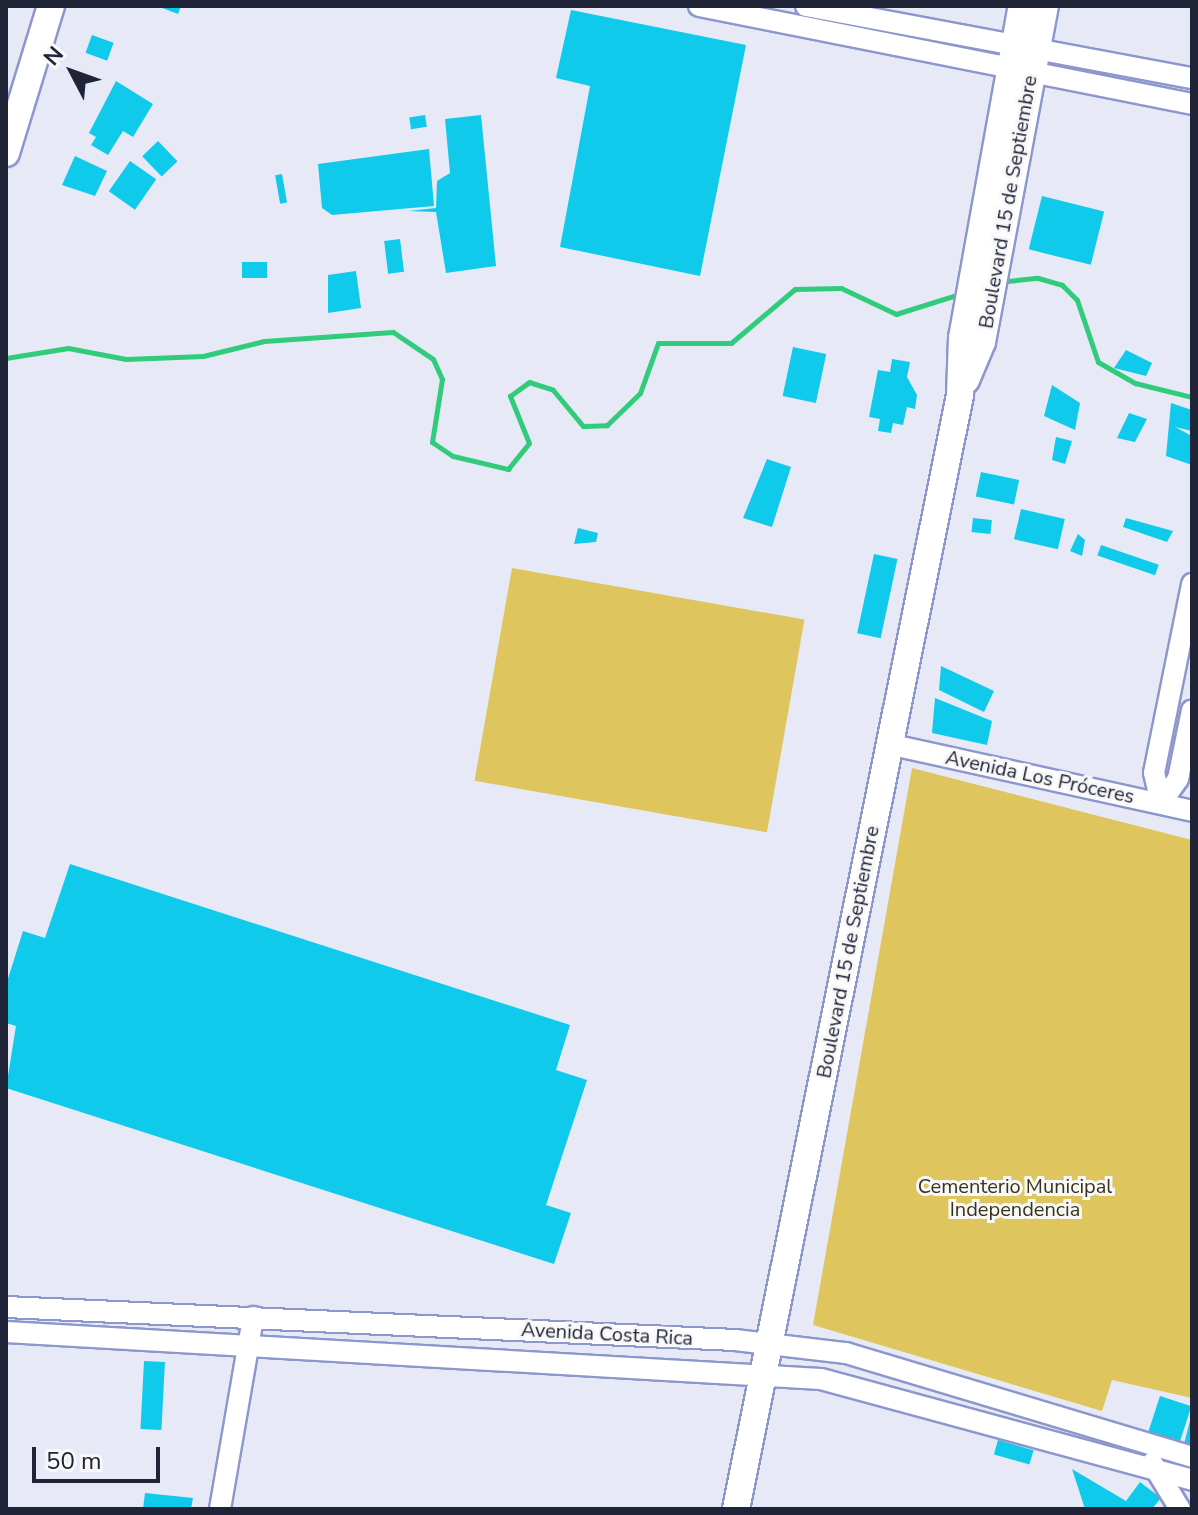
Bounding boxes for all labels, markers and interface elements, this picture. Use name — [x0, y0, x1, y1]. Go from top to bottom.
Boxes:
north arrow — [32, 32, 112, 112]
text: N — [37, 40, 71, 72]
street label: Boulevard 15 de Septiembre — [974, 74, 1042, 330]
street label: Avenida Los Próceres — [943, 745, 1137, 809]
street label: Boulevard 15 de Septiembre — [812, 824, 884, 1080]
park label: Cementerio Municipal Independencia — [918, 1174, 1112, 1221]
street label: Avenida Costa Rica — [520, 1318, 694, 1350]
scale bar — [36, 1431, 164, 1481]
text: 50 m — [46, 1445, 102, 1477]

